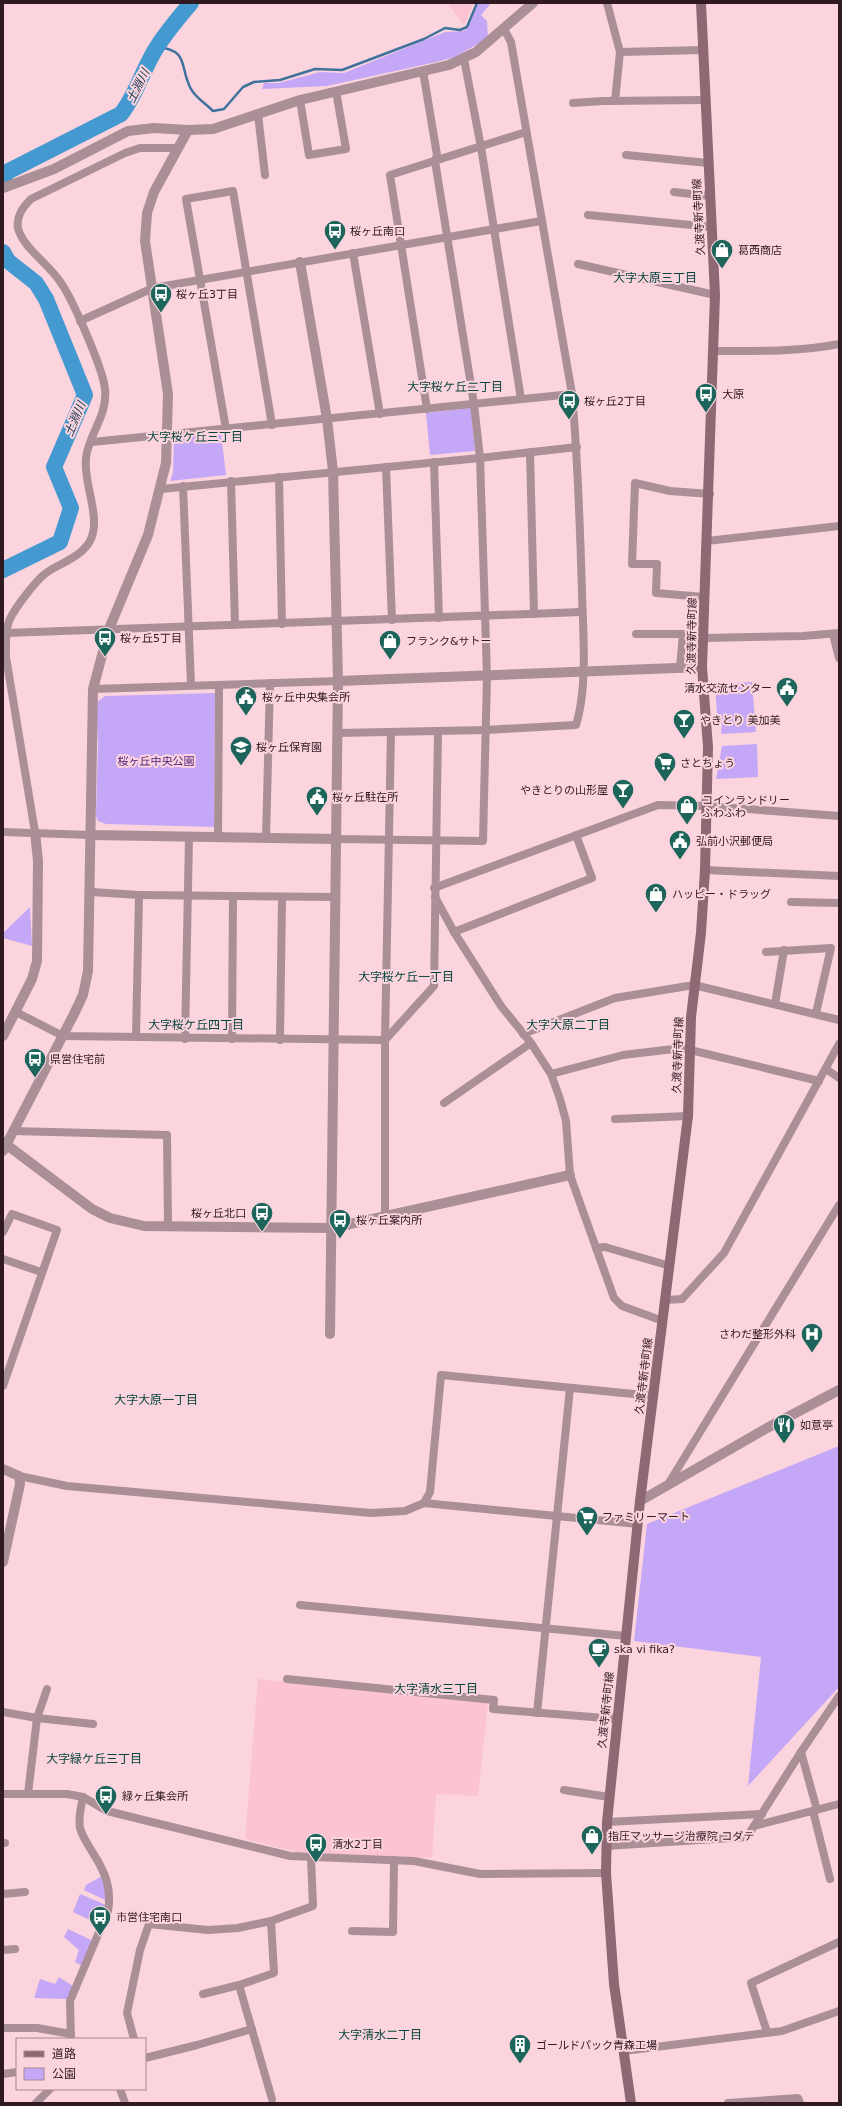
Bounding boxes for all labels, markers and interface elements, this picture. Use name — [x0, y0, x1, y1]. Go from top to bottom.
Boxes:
water label: 土淵川 — [124, 65, 153, 105]
street label: 久渡寺新寺町線 — [690, 178, 708, 256]
bus stop icon: 桜ヶ丘南口 — [322, 218, 348, 251]
place label: 桜ヶ丘南口 — [350, 225, 405, 238]
shop icon: 葛西商店 — [709, 237, 735, 270]
place label: 葛西商店 — [738, 244, 782, 257]
district label: 大字大原三丁目 — [613, 271, 697, 285]
bus stop icon: 桜ヶ丘3丁目 — [148, 281, 174, 314]
place label: 桜ヶ丘3丁目 — [176, 288, 238, 301]
district label: 大字桜ケ丘二丁目 — [407, 380, 503, 394]
bus stop icon: 大原 — [693, 381, 719, 414]
bus stop icon: 桜ヶ丘2丁目 — [556, 388, 582, 421]
place label: 大原 — [722, 388, 744, 401]
place label: 桜ヶ丘2丁目 — [584, 395, 646, 408]
water label: 土淵川 — [62, 398, 89, 438]
district label: 大字桜ケ丘三丁目 — [147, 430, 243, 444]
street label: 久渡寺新寺町線 — [685, 597, 699, 675]
bus stop icon: 桜ヶ丘5丁目 — [92, 625, 118, 658]
shop icon: フランク&サトー — [377, 628, 403, 661]
place label: 桜ヶ丘5丁目 — [120, 632, 182, 645]
place label: フランク&サトー — [406, 635, 492, 648]
public building icon: 清水交流センター — [774, 675, 800, 708]
place label: 清水交流センター — [684, 682, 772, 695]
public building icon: 桜ヶ丘中央集会所 — [233, 684, 259, 717]
place label: 桜ヶ丘中央集会所 — [262, 691, 351, 704]
bar icon: やきとり 美加美 — [671, 707, 697, 740]
place label: やきとり 美加美 — [700, 714, 781, 727]
school or university icon: 桜ヶ丘保育園 — [228, 734, 254, 767]
place label: 桜ヶ丘保育園 — [256, 741, 322, 754]
supermarket icon: さとちょう — [652, 750, 678, 783]
park label: 桜ヶ丘中央公園 — [118, 755, 195, 768]
place label: さとちょう — [680, 757, 735, 770]
bar icon: やきとりの山形屋 — [610, 777, 636, 810]
public building icon: 桜ヶ丘駐在所 — [304, 784, 330, 817]
place label: やきとりの山形屋 — [520, 784, 608, 797]
place label: 桜ヶ丘駐在所 — [332, 791, 399, 804]
shop icon: コインランドリー ふわふわ — [674, 793, 700, 826]
place label: コインランドリー ふわふわ — [702, 794, 790, 820]
public building icon: 弘前小沢郵便局 — [667, 828, 693, 861]
place label: 弘前小沢郵便局 — [696, 835, 773, 848]
shop icon: ハッピー・ドラッグ — [643, 881, 669, 914]
place label: ハッピー・ドラッグ — [672, 888, 771, 901]
district label: 大字桜ケ丘一丁目 — [358, 970, 454, 984]
street label: 久渡寺新寺町線 — [670, 1016, 686, 1094]
district label: 大字桜ケ丘四丁目 — [148, 1018, 244, 1032]
district label: 大字大原二丁目 — [526, 1018, 610, 1032]
bus stop icon: 県営住宅前 — [22, 1046, 48, 1079]
place label: 県営住宅前 — [50, 1053, 105, 1066]
bus stop icon: 桜ヶ丘北口 — [249, 1200, 275, 1233]
place label: 桜ヶ丘北口 — [191, 1207, 246, 1220]
bus stop icon: 桜ヶ丘案内所 — [327, 1207, 353, 1240]
place label: 桜ヶ丘案内所 — [356, 1214, 423, 1227]
hospital icon: さわだ整形外科 — [799, 1321, 825, 1354]
place label: さわだ整形外科 — [719, 1328, 796, 1341]
street label: 久渡寺新寺町線 — [633, 1337, 655, 1415]
district label: 大字大原一丁目 — [114, 1393, 198, 1407]
restaurant icon: 如意亭 — [771, 1412, 797, 1445]
place label: 如意亭 — [800, 1419, 833, 1432]
supermarket icon: ファミリーマート — [574, 1504, 600, 1537]
place label: ファミリーマート — [602, 1511, 690, 1524]
cafe icon: ska vi fika? — [586, 1636, 612, 1669]
place label: ska vi fika? — [614, 1643, 675, 1656]
street label: 久渡寺新寺町線 — [596, 1671, 616, 1749]
district label: 大字清水三丁目 — [394, 1682, 478, 1696]
district label: 大字緑ケ丘三丁目 — [46, 1752, 142, 1766]
bus stop icon: 緑ヶ丘集会所 — [93, 1783, 119, 1816]
place label: 緑ヶ丘集会所 — [122, 1790, 189, 1803]
shop icon: 指圧マッサージ治療院 コダテ — [579, 1823, 605, 1856]
place label: 指圧マッサージ治療院 コダテ — [608, 1830, 754, 1843]
bus stop icon: 清水2丁目 — [303, 1831, 329, 1864]
place label: 清水2丁目 — [332, 1838, 383, 1851]
bus stop icon: 市営住宅南口 — [87, 1904, 113, 1937]
place label: 市営住宅南口 — [116, 1911, 182, 1924]
district label: 大字清水二丁目 — [338, 2028, 422, 2042]
building icon: ゴールドパック青森工場 — [507, 2032, 533, 2065]
legend — [16, 2038, 146, 2090]
place label: ゴールドパック青森工場 — [536, 2039, 657, 2052]
text: 道路 — [52, 2047, 76, 2061]
text: 公園 — [52, 2067, 76, 2081]

